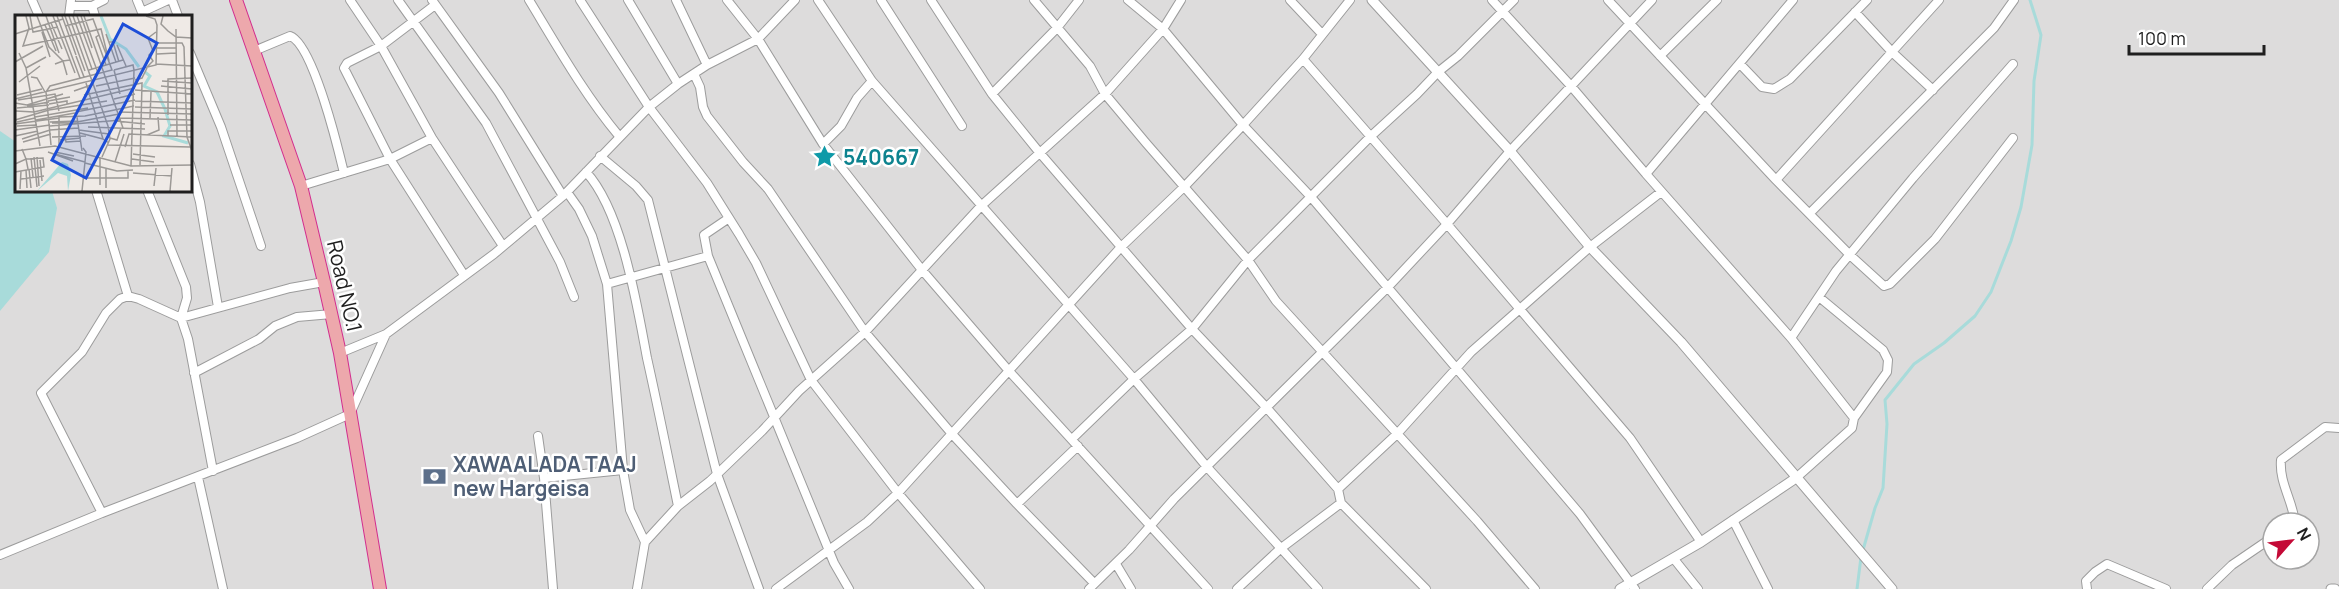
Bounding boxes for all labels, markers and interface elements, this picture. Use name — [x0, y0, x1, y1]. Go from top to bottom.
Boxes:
inset map — [15, 15, 192, 192]
scale bar — [2129, 18, 2264, 56]
text: 100 m — [2138, 26, 2186, 50]
place label: 540667 — [843, 143, 919, 171]
place icon: 540667 — [812, 144, 838, 170]
street label: Road NO.1 — [321, 237, 369, 335]
place label: XAWAALADA TAAJ new Hargeisa — [453, 450, 637, 502]
bank icon: XAWAALADA TAAJ new Hargeisa — [422, 463, 448, 489]
north arrow — [2261, 511, 2321, 571]
text: N — [2292, 524, 2317, 544]

